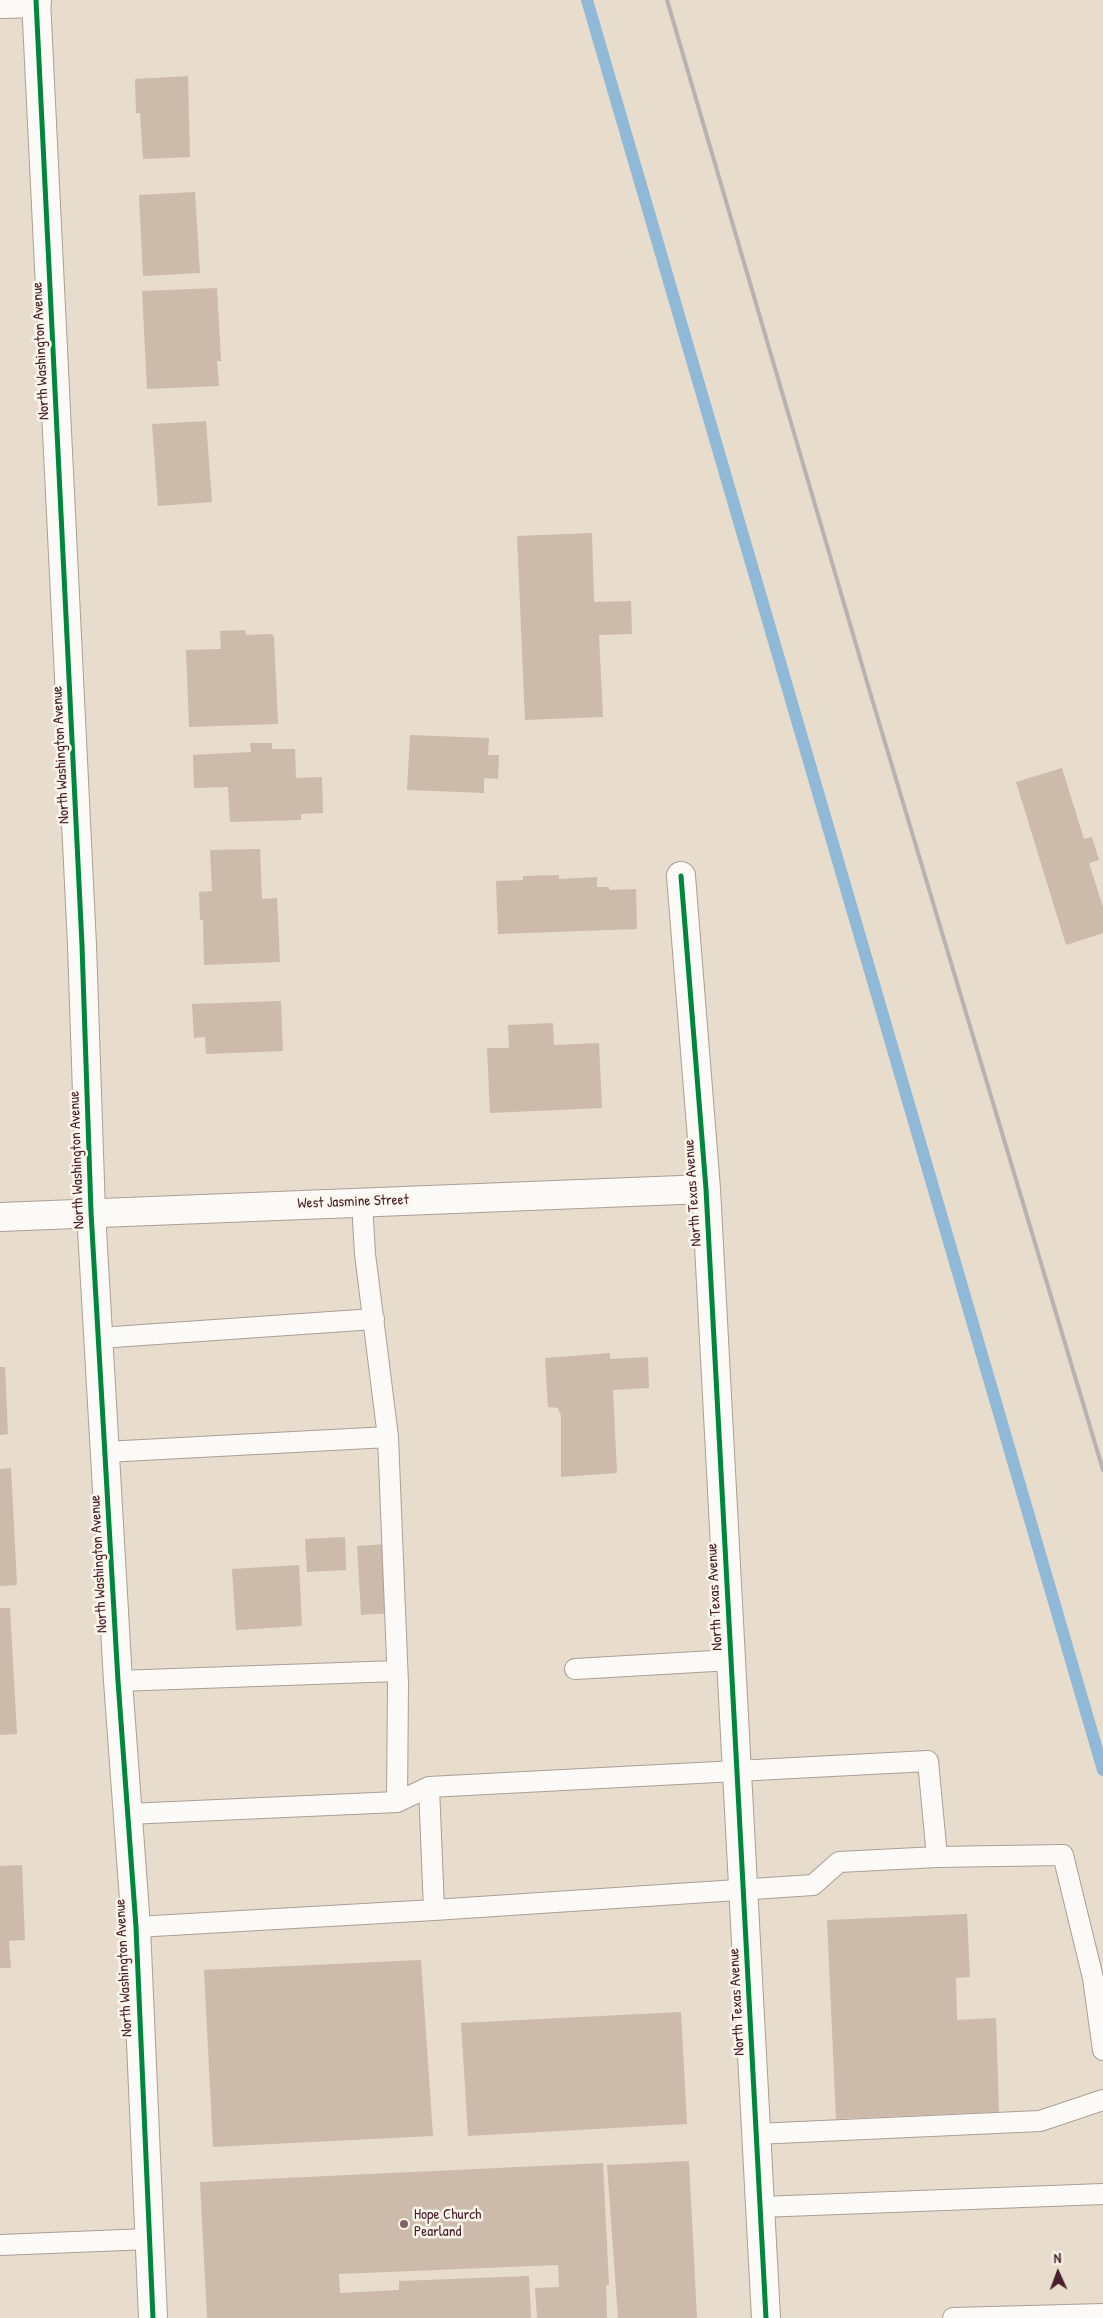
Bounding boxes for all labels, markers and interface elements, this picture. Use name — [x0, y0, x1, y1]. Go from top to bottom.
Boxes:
street label: North Washington Avenue — [28, 282, 54, 420]
street label: North Washington Avenue — [48, 686, 74, 824]
street label: North Washington Avenue — [66, 1091, 88, 1229]
street label: North Texas Avenue — [680, 1139, 706, 1247]
street label: West Jasmine Street — [297, 1191, 409, 1213]
street label: North Washington Avenue — [86, 1495, 112, 1633]
street label: North Texas Avenue — [703, 1543, 727, 1651]
street label: North Washington Avenue — [111, 1899, 137, 2037]
street label: North Texas Avenue — [725, 1948, 749, 2056]
place label: Hope Church Pearland — [414, 2206, 481, 2241]
marker: Hope Church Pearland — [398, 2218, 410, 2230]
north arrow — [1033, 2248, 1083, 2298]
text: N — [1053, 2248, 1062, 2267]

